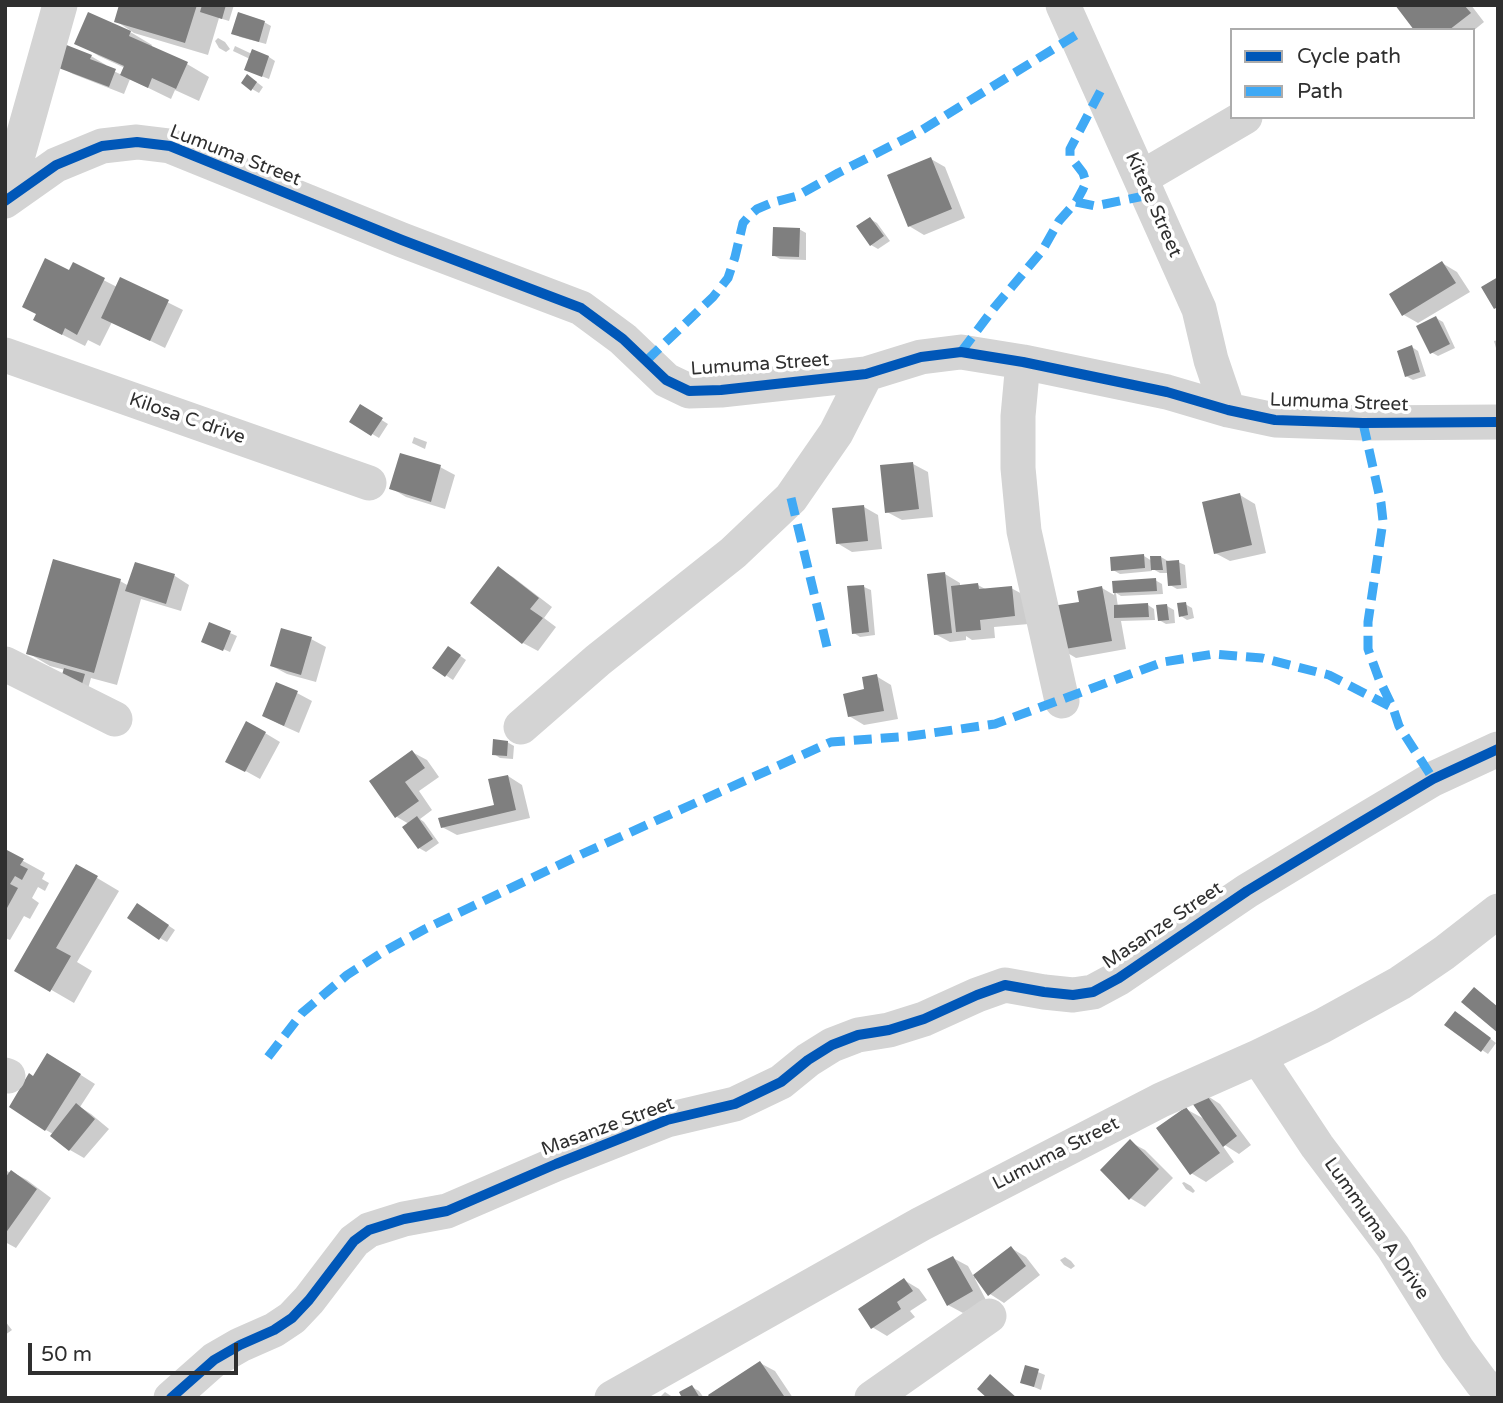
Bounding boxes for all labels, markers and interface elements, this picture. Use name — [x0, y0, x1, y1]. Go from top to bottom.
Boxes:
legend — [1230, 28, 1475, 119]
text: Cycle path — [1297, 44, 1401, 69]
text: Path — [1297, 79, 1343, 104]
street label: Lumuma Street — [166, 120, 304, 192]
street label: Kitete Street — [1120, 149, 1186, 261]
street label: Lumuma Street — [690, 349, 830, 381]
street label: Kilosa C drive — [126, 388, 248, 450]
street label: Lumuma Street — [1269, 389, 1409, 417]
street label: Masanze Street — [1099, 877, 1227, 975]
street label: Masanze Street — [538, 1092, 678, 1162]
street label: Lumuma Street — [989, 1112, 1123, 1196]
street label: Lummuma A Drive — [1319, 1154, 1433, 1304]
scale bar — [32, 1330, 242, 1374]
text: 50 m — [41, 1342, 92, 1367]

